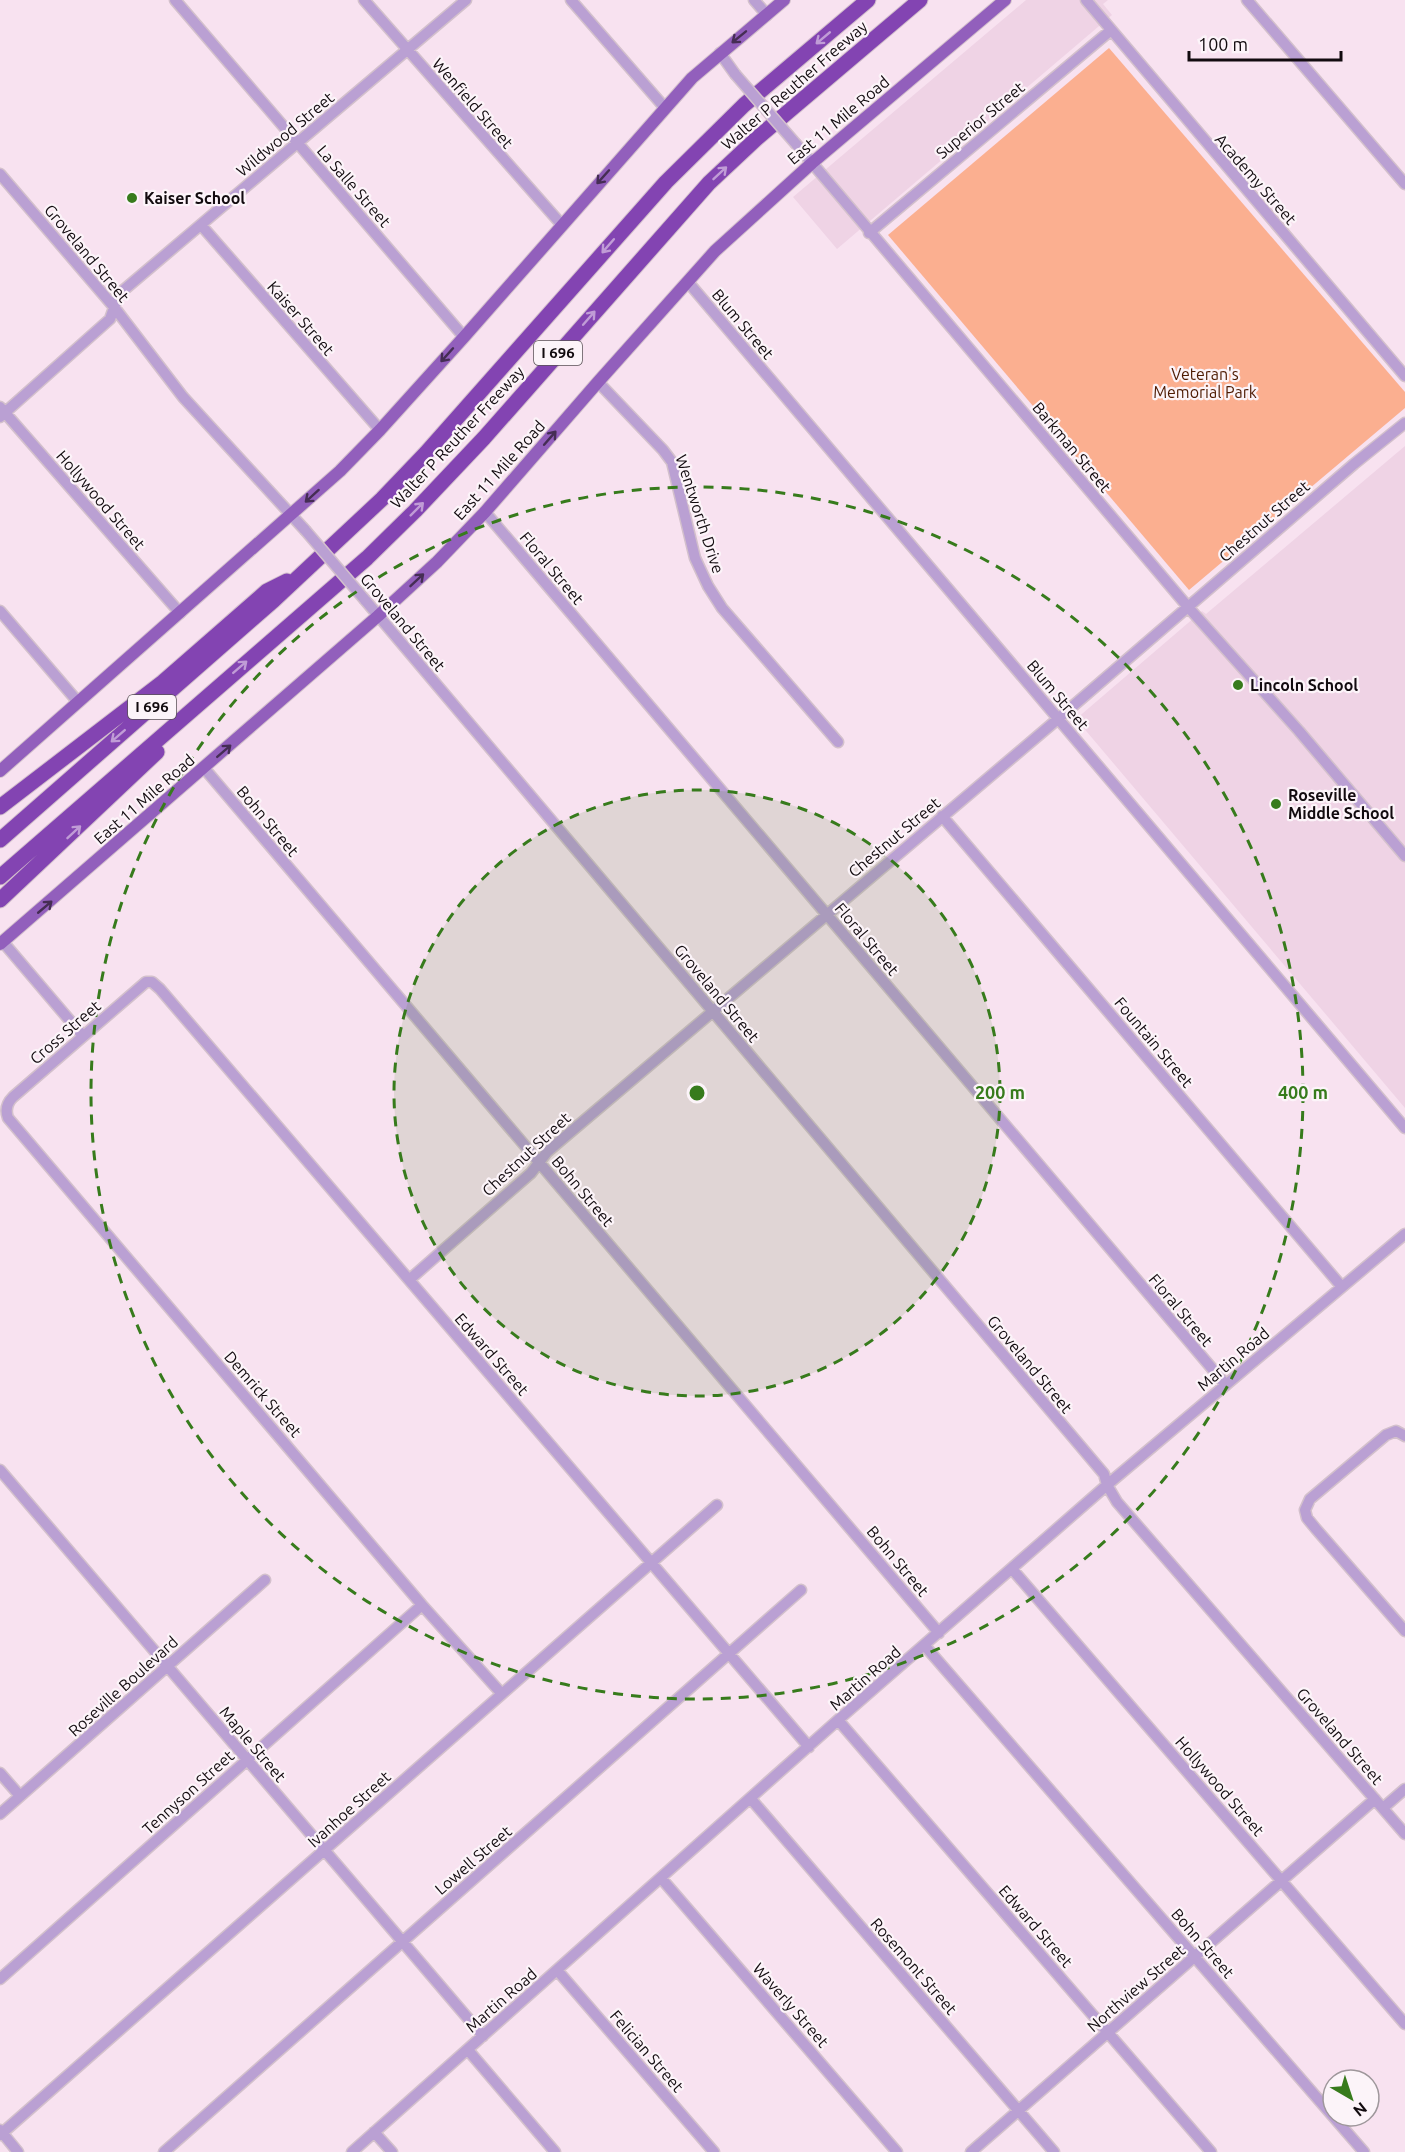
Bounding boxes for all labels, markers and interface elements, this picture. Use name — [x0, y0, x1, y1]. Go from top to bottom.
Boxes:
street label: Walter P Reuther Freeway — [718, 17, 871, 153]
scale bar — [1189, 24, 1340, 62]
one-way arrow — [731, 31, 747, 44]
one-way arrow — [816, 31, 831, 45]
text: 100 m — [1198, 34, 1248, 54]
street label: Wenfield Street — [429, 54, 517, 152]
street label: East 11 Mile Road — [784, 72, 892, 168]
street label: Superior Street — [932, 77, 1028, 162]
street label: Wildwood Street — [233, 88, 338, 180]
street label: Academy Street — [1212, 130, 1301, 228]
street label: La Salle Street — [314, 142, 395, 231]
one-way arrow — [712, 166, 727, 180]
one-way arrow — [596, 169, 610, 184]
place label: Kaiser School — [144, 189, 245, 207]
marker: Kaiser School — [125, 191, 139, 205]
street label: Groveland Street — [41, 201, 134, 306]
one-way arrow — [601, 238, 615, 253]
street label: Kaiser Street — [264, 277, 338, 359]
street label: Blum Street — [709, 285, 778, 363]
one-way arrow — [582, 311, 596, 326]
road number: I 696 — [534, 341, 582, 365]
one-way arrow — [440, 348, 454, 363]
street label: Walter P Reuther Freeway — [387, 362, 528, 512]
park label: Veteran's Memorial Park — [1153, 365, 1257, 401]
street label: Barkman Street — [1029, 398, 1115, 496]
street label: East 11 Mile Road — [450, 417, 548, 523]
one-way arrow — [543, 431, 557, 446]
street label: Hollywood Street — [53, 447, 149, 554]
street label: Wentworth Drive — [672, 452, 728, 576]
street label: Chestnut Street — [1215, 476, 1313, 565]
one-way arrow — [305, 489, 320, 503]
one-way arrow — [409, 502, 424, 517]
street label: Floral Street — [517, 528, 588, 608]
street label: Groveland Street — [357, 570, 450, 675]
one-way arrow — [409, 573, 424, 587]
street label: Blum Street — [1024, 656, 1093, 734]
one-way arrow — [232, 660, 247, 674]
place label: Lincoln School — [1250, 676, 1358, 694]
marker: Lincoln School — [1231, 678, 1245, 692]
road number: I 696 — [128, 695, 176, 719]
one-way arrow — [111, 729, 126, 743]
one-way arrow — [216, 744, 231, 758]
street label: East 11 Mile Road — [90, 750, 198, 848]
street label: Bohn Street — [233, 782, 303, 860]
place label: Roseville Middle School — [1288, 786, 1394, 822]
street label: Chestnut Street — [845, 793, 944, 881]
marker: Roseville Middle School — [1269, 797, 1283, 811]
one-way arrow — [66, 825, 81, 839]
street label: Floral Street — [832, 899, 903, 979]
one-way arrow — [37, 900, 53, 913]
street label: Groveland Street — [671, 941, 764, 1046]
street label: Fountain Street — [1111, 993, 1197, 1091]
street label: Cross Street — [26, 996, 104, 1067]
text: 200 m — [975, 1082, 1025, 1102]
text: 400 m — [1278, 1082, 1328, 1102]
centre of rings — [687, 1083, 707, 1103]
street label: Chestnut Street — [478, 1108, 574, 1199]
street label: Bohn Street — [548, 1152, 618, 1230]
street label: Floral Street — [1146, 1270, 1217, 1350]
street label: Edward Street — [452, 1309, 533, 1399]
street label: Groveland Street — [984, 1312, 1077, 1417]
street label: Martin Road — [1193, 1324, 1273, 1394]
street label: Demrick Street — [221, 1347, 306, 1441]
street label: Bohn Street — [863, 1522, 933, 1600]
street label: Roseville Boulevard — [65, 1632, 181, 1740]
street label: Martin Road — [826, 1642, 904, 1714]
street label: Groveland Street — [1293, 1684, 1387, 1788]
street label: Maple Street — [216, 1703, 290, 1786]
street label: Hollywood Street — [1172, 1733, 1268, 1840]
street label: Tennyson Street — [139, 1746, 238, 1838]
street label: Ivanhoe Street — [304, 1767, 395, 1851]
street label: Lowell Street — [431, 1821, 515, 1898]
street label: Edward Street — [996, 1881, 1077, 1971]
street label: Bohn Street — [1168, 1905, 1239, 1982]
street label: Rosemont Street — [867, 1914, 961, 2018]
street label: Northview Street — [1083, 1940, 1189, 2035]
street label: Waverly Street — [750, 1959, 833, 2051]
street label: Martin Road — [462, 1964, 540, 2036]
street label: Felician Street — [607, 2006, 688, 2096]
north arrow — [1321, 2068, 1381, 2128]
text: N — [1350, 2099, 1371, 2120]

